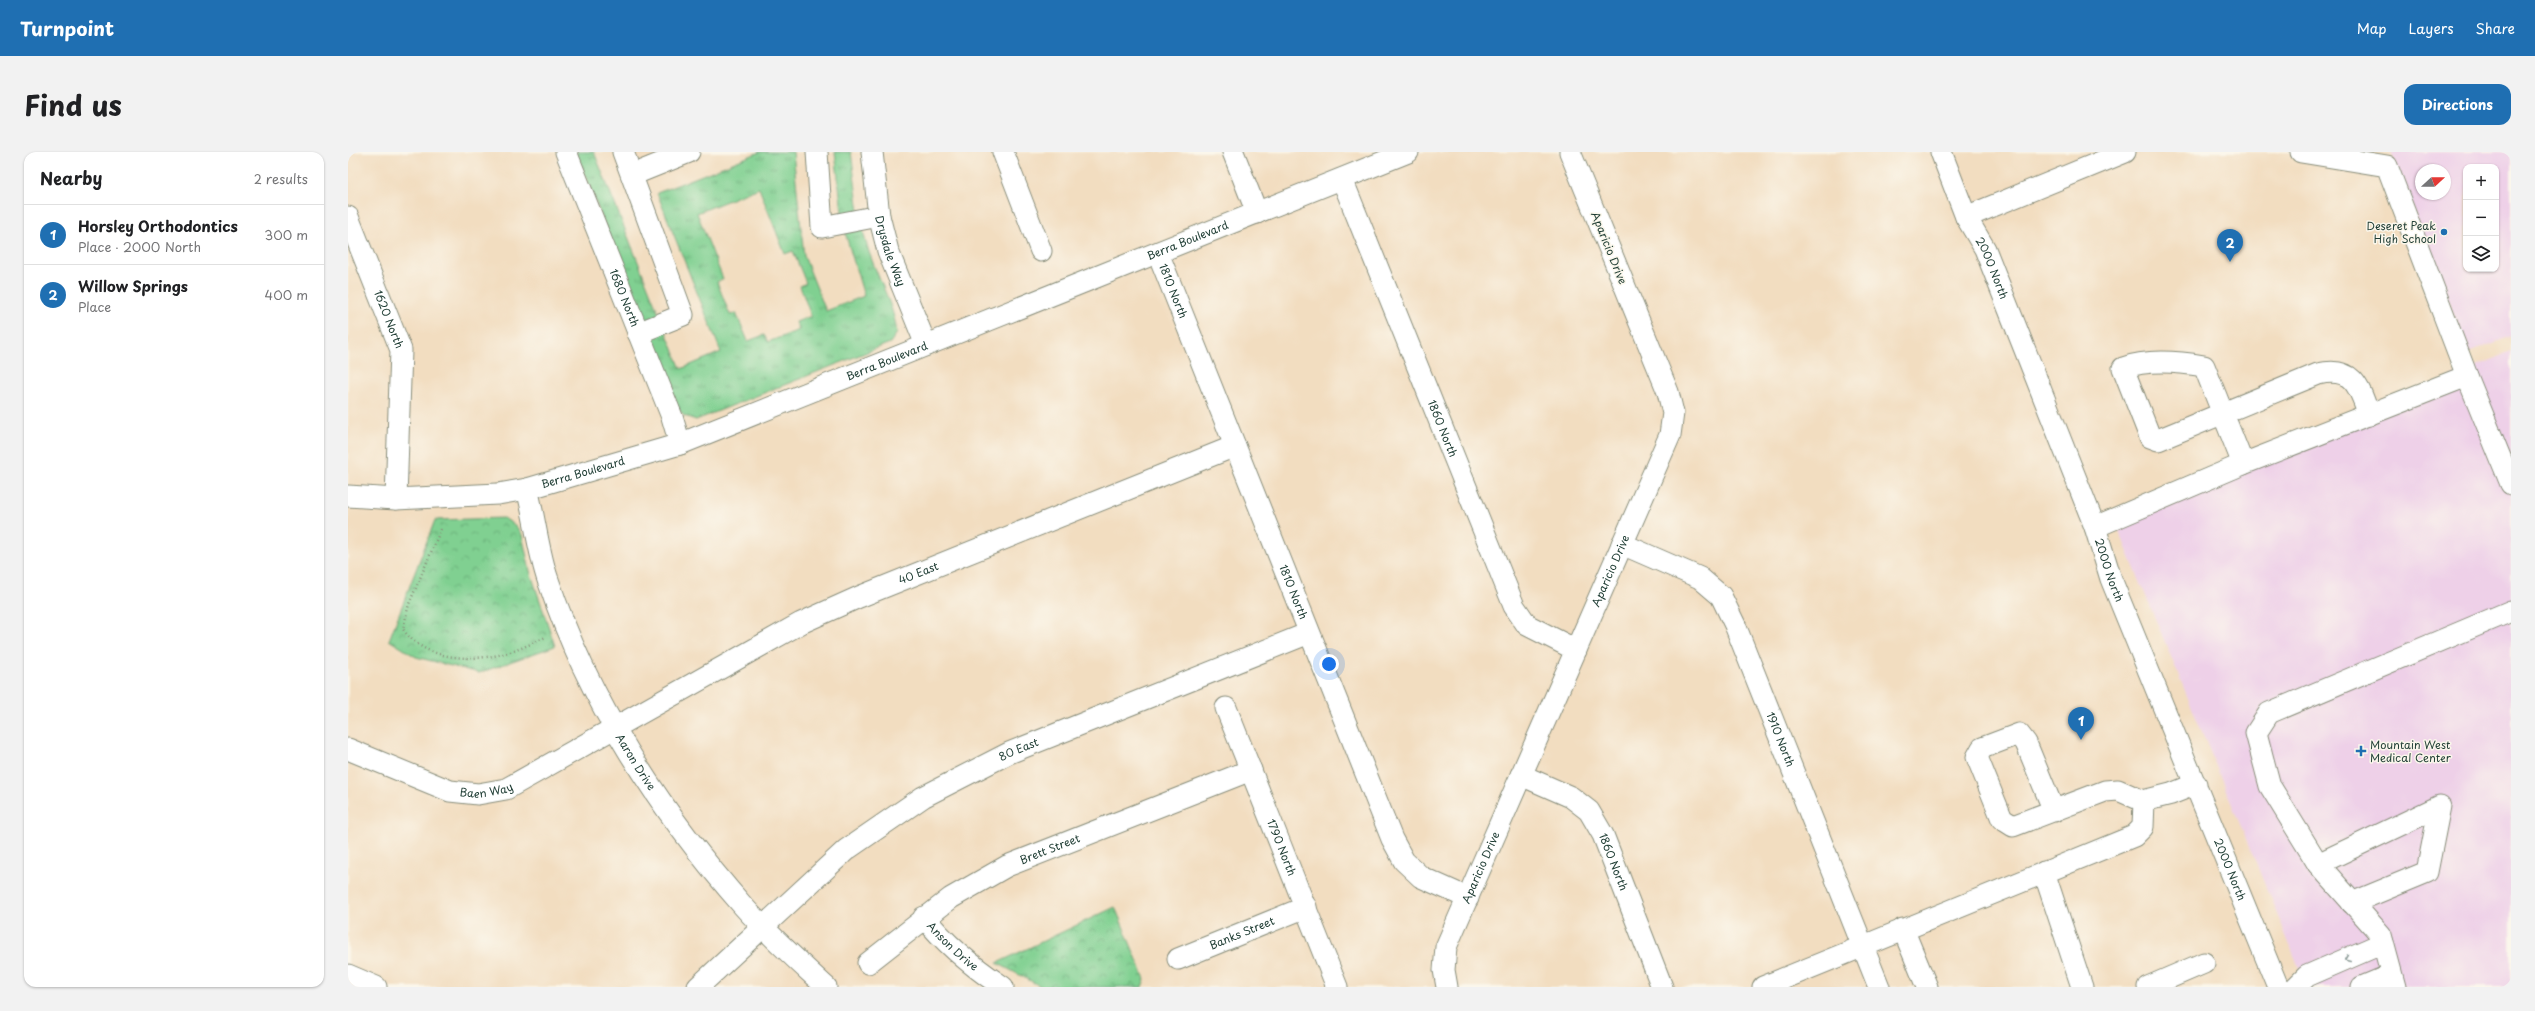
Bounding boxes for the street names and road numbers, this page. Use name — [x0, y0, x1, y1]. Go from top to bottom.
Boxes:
street label: Aparicio Drive — [1587, 209, 1632, 287]
street label: Drysdale Way — [871, 214, 910, 289]
street label: Berra Boulevard — [1144, 216, 1231, 264]
street label: 2000 North — [1972, 233, 2013, 301]
street label: 1810 North — [1155, 261, 1192, 321]
street label: 1680 North — [606, 266, 644, 329]
street label: 1620 North — [370, 287, 408, 351]
street label: Berra Boulevard — [843, 337, 930, 385]
street label: 1860 North — [1424, 397, 1462, 460]
street label: Berra Boulevard — [539, 452, 627, 492]
street label: Aparicio Drive — [1587, 532, 1633, 609]
street label: 2000 North — [2091, 536, 2128, 604]
street label: 40 East — [896, 557, 941, 588]
street label: 1810 North — [1275, 562, 1312, 622]
street label: 1910 North — [1762, 709, 1800, 769]
street label: Aaron Drive — [612, 730, 660, 794]
street label: 80 East — [995, 733, 1041, 765]
street label: Baen Way — [459, 778, 516, 802]
street label: 1790 North — [1263, 816, 1301, 878]
street label: Brett Street — [1017, 829, 1083, 868]
street label: Aparicio Drive — [1457, 829, 1504, 906]
street label: 1860 North — [1595, 830, 1633, 893]
street label: 2000 North — [2210, 835, 2251, 903]
street label: Banks Street — [1207, 912, 1277, 953]
street label: Anson Drive — [923, 918, 982, 975]

